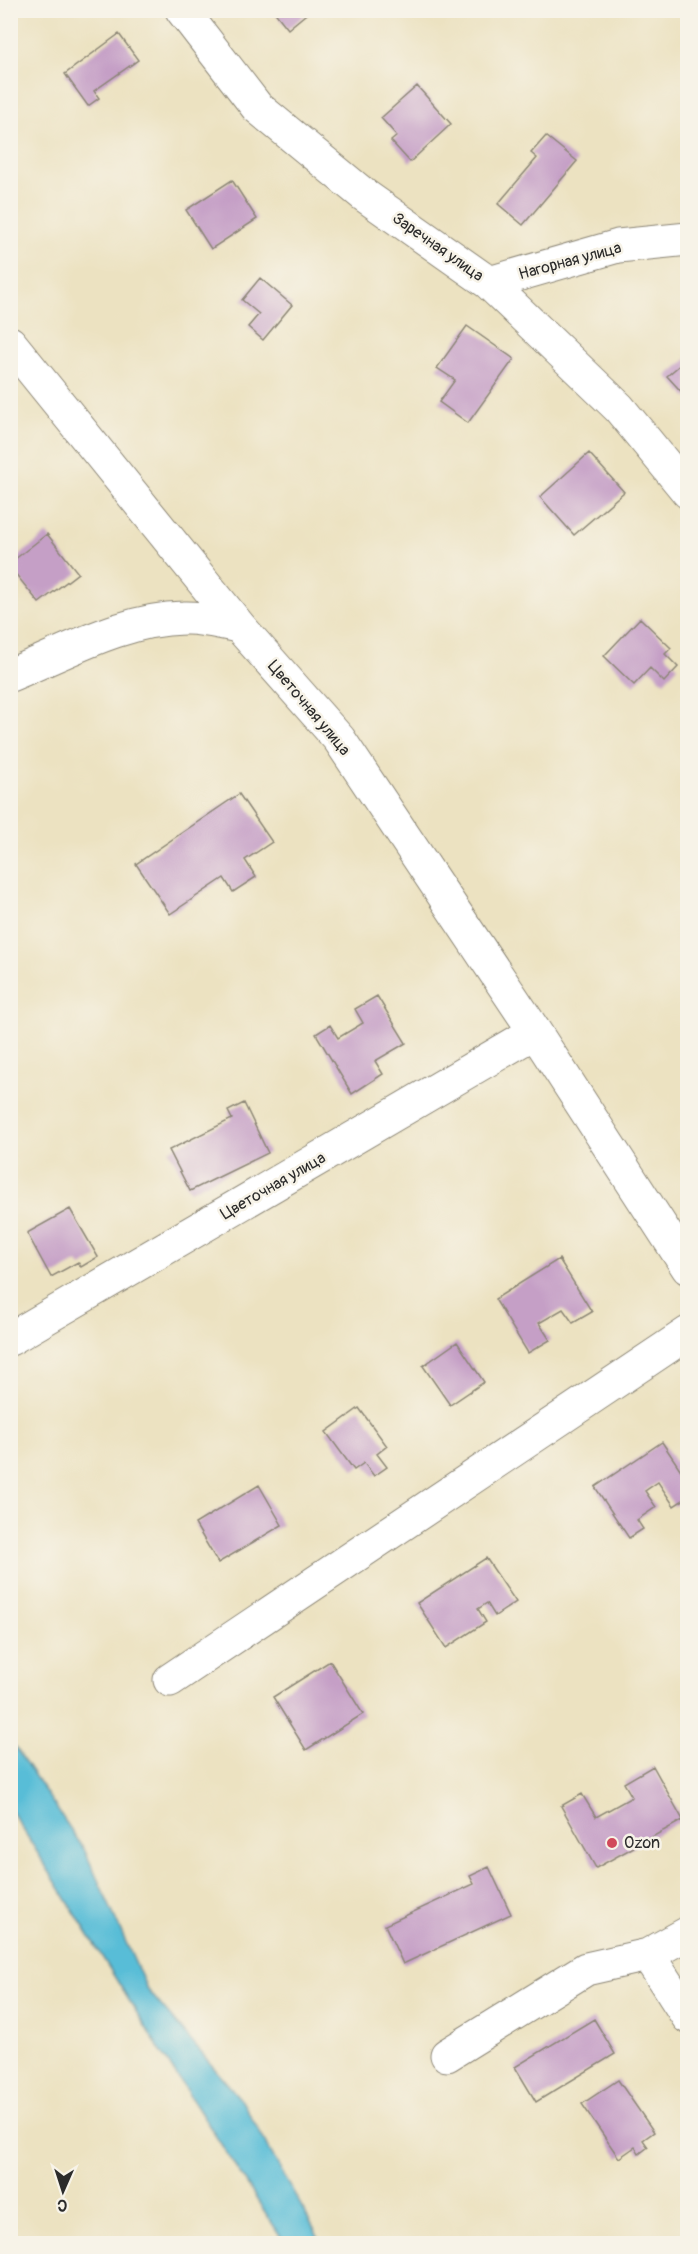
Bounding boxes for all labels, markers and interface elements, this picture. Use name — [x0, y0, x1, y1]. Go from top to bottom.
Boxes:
street label: Заречная улица — [389, 208, 487, 286]
street label: Нагорная улица — [516, 238, 624, 284]
street label: Цветочная улица — [263, 656, 355, 760]
street label: Цветочная улица — [217, 1148, 329, 1224]
place label: Ozon — [624, 1833, 660, 1853]
marker: Ozon — [605, 1836, 619, 1850]
north arrow — [33, 2161, 93, 2221]
text: С — [57, 2195, 68, 2215]

